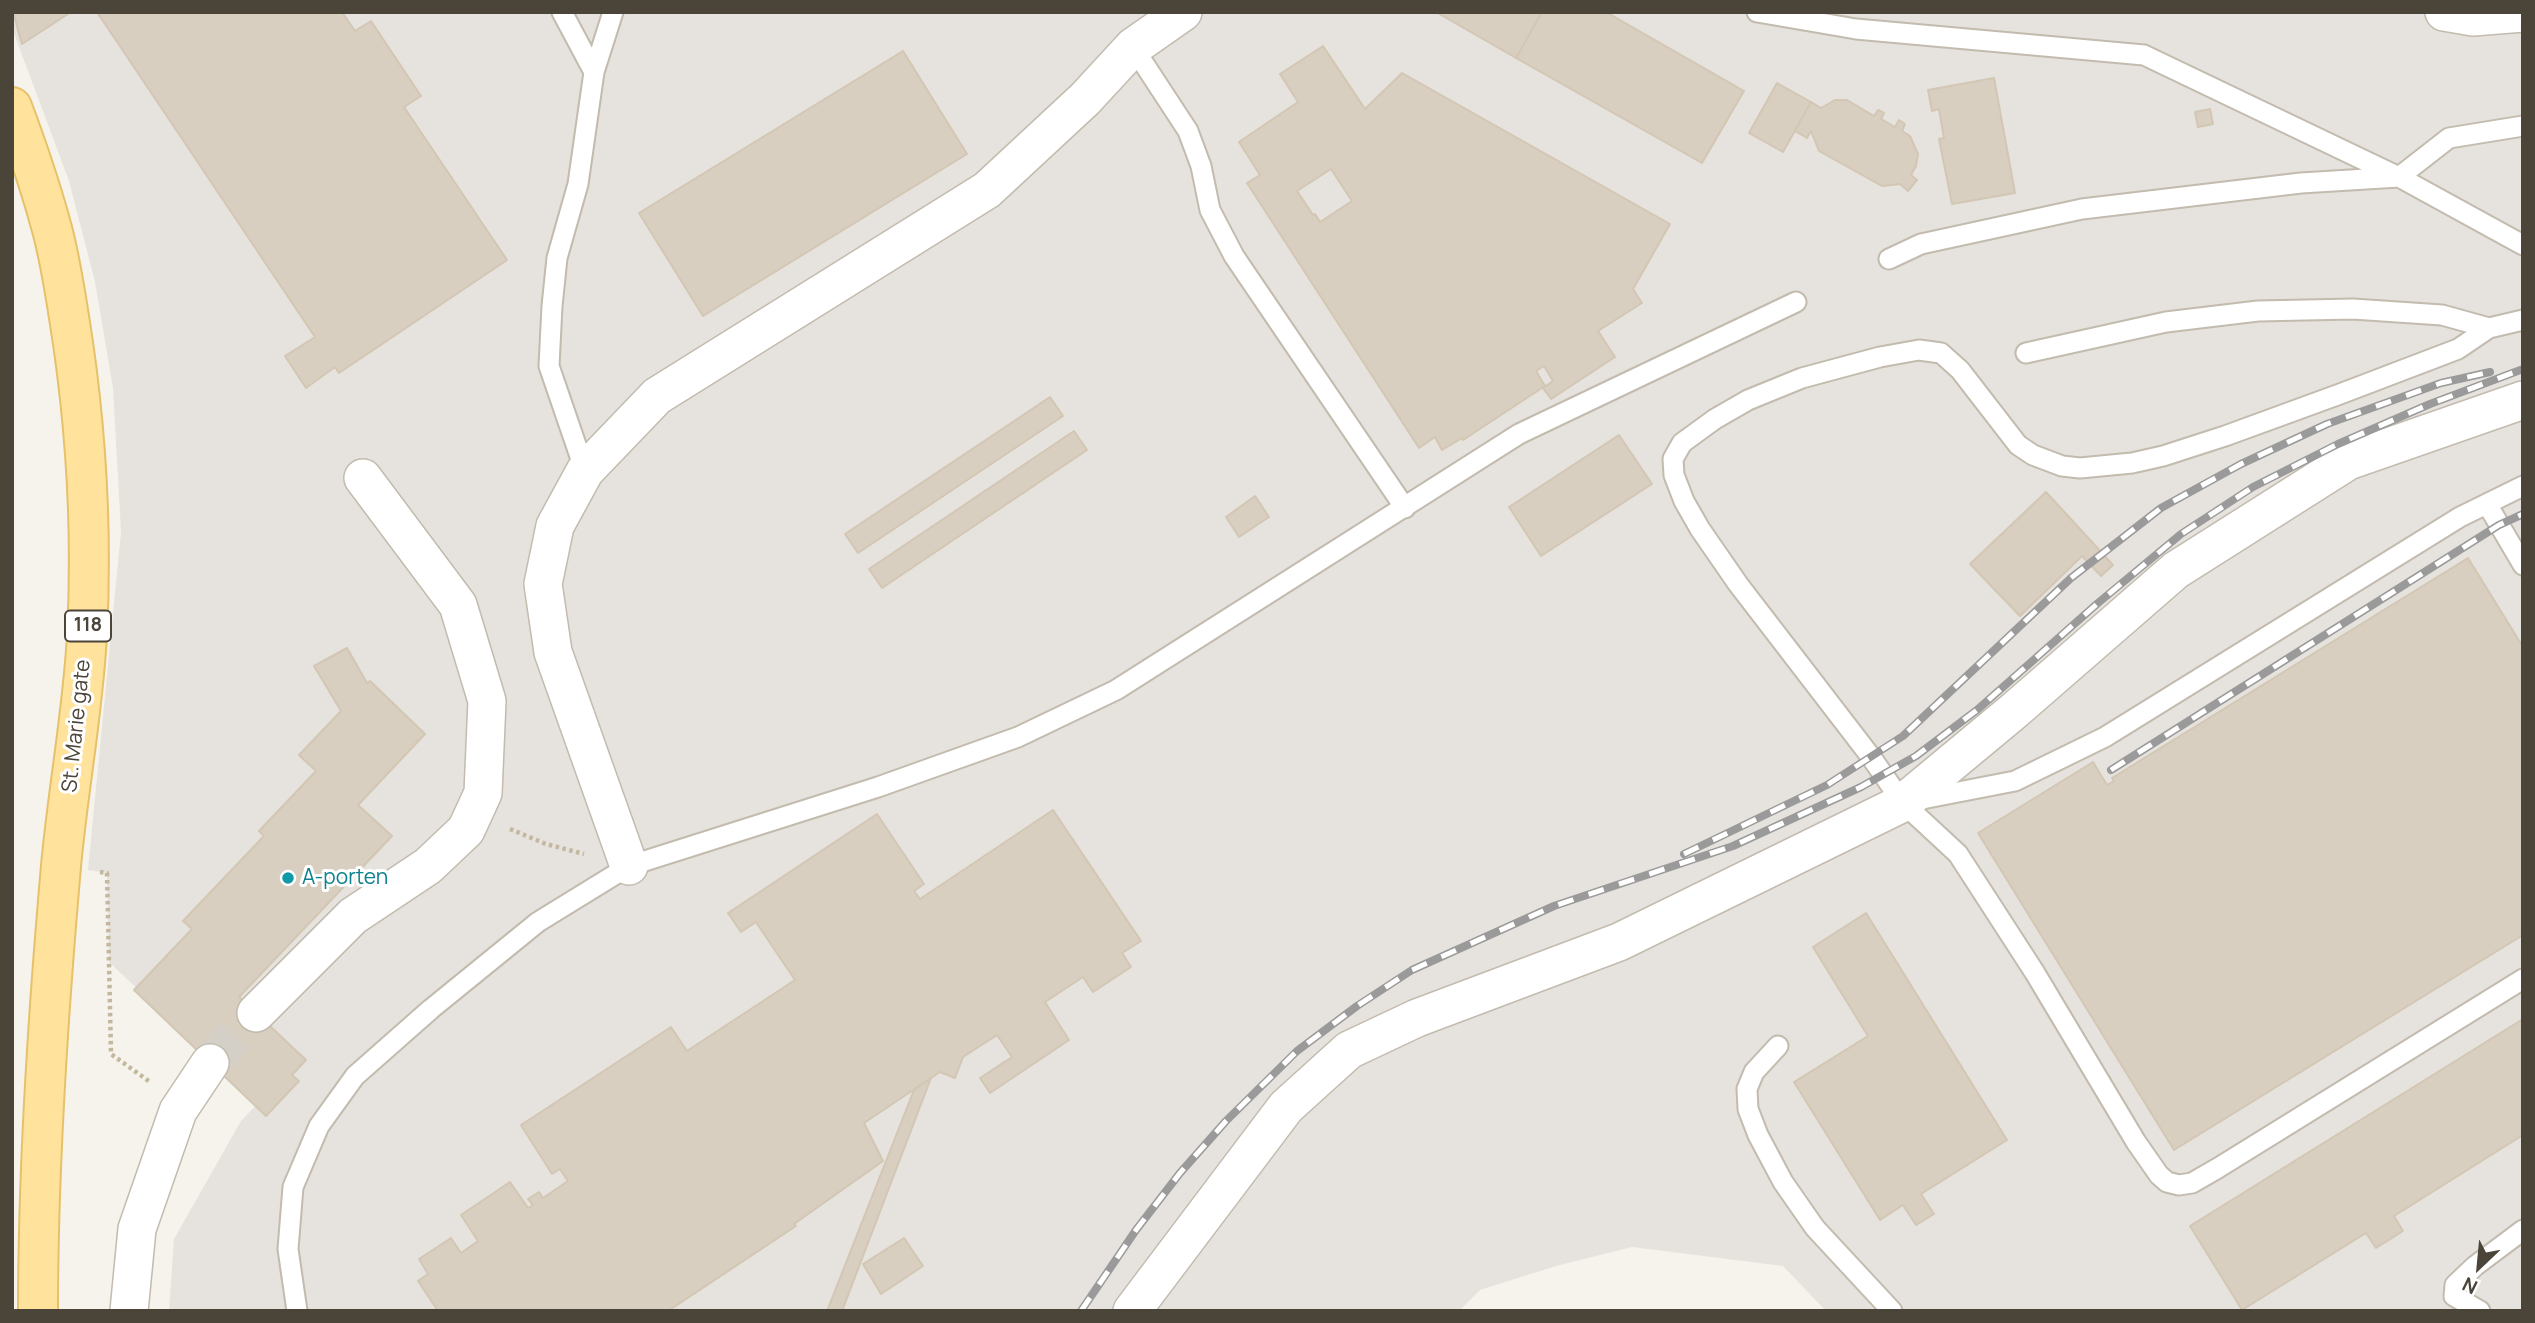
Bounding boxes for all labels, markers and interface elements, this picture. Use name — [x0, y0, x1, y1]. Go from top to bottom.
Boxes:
road number: 118 — [65, 610, 111, 642]
street label: St. Marie gate — [57, 658, 97, 794]
place label: A-porten — [302, 865, 388, 891]
marker: A-porten — [280, 870, 296, 886]
north arrow — [2444, 1232, 2514, 1302]
text: N — [2458, 1271, 2482, 1301]

